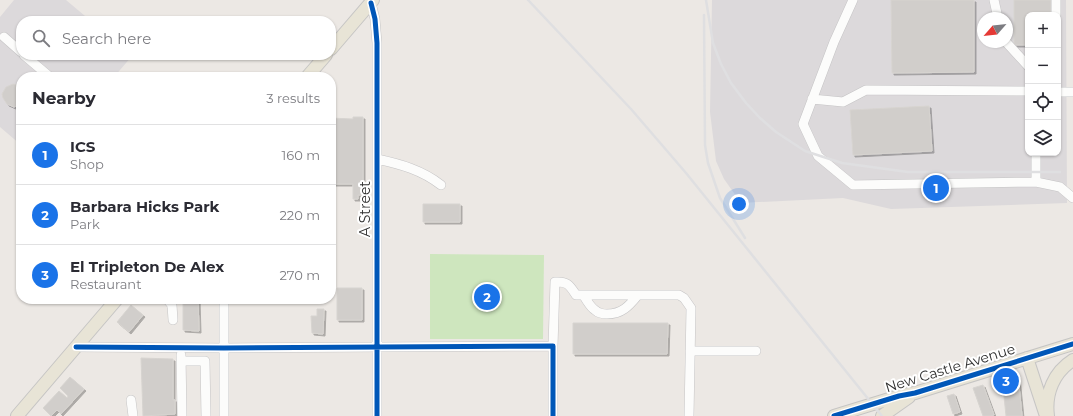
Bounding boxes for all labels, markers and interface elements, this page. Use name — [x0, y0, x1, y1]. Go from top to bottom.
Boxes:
north arrow — [977, 12, 1013, 48]
map controls — [1025, 12, 1061, 156]
button: + — [1025, 12, 1061, 48]
search box — [16, 16, 336, 60]
icon: search — [30, 27, 52, 49]
text: Search here — [62, 29, 151, 48]
button: − — [1025, 48, 1061, 84]
button: locate — [1025, 84, 1061, 120]
text: Nearby — [32, 88, 96, 108]
text: 3 results — [266, 90, 320, 106]
button: layers — [1025, 120, 1061, 156]
text: ICS — [70, 137, 95, 156]
text: 1 — [42, 147, 48, 163]
text: 160 m — [282, 147, 320, 163]
text: Shop — [70, 156, 104, 172]
pin: 1 — [923, 173, 949, 203]
street label: A Street — [356, 181, 374, 237]
your location — [729, 194, 749, 214]
text: Barbara Hicks Park — [70, 197, 219, 216]
text: 2 — [41, 207, 49, 223]
text: 220 m — [279, 207, 320, 223]
text: Park — [70, 216, 100, 232]
text: El Tripleton De Alex — [70, 257, 224, 276]
text: 3 — [41, 267, 49, 283]
text: 270 m — [279, 267, 320, 283]
text: Restaurant — [70, 276, 141, 292]
pin: 2 — [474, 282, 500, 312]
street label: New Castle Avenue — [883, 340, 1017, 396]
pin: 3 — [993, 366, 1019, 396]

